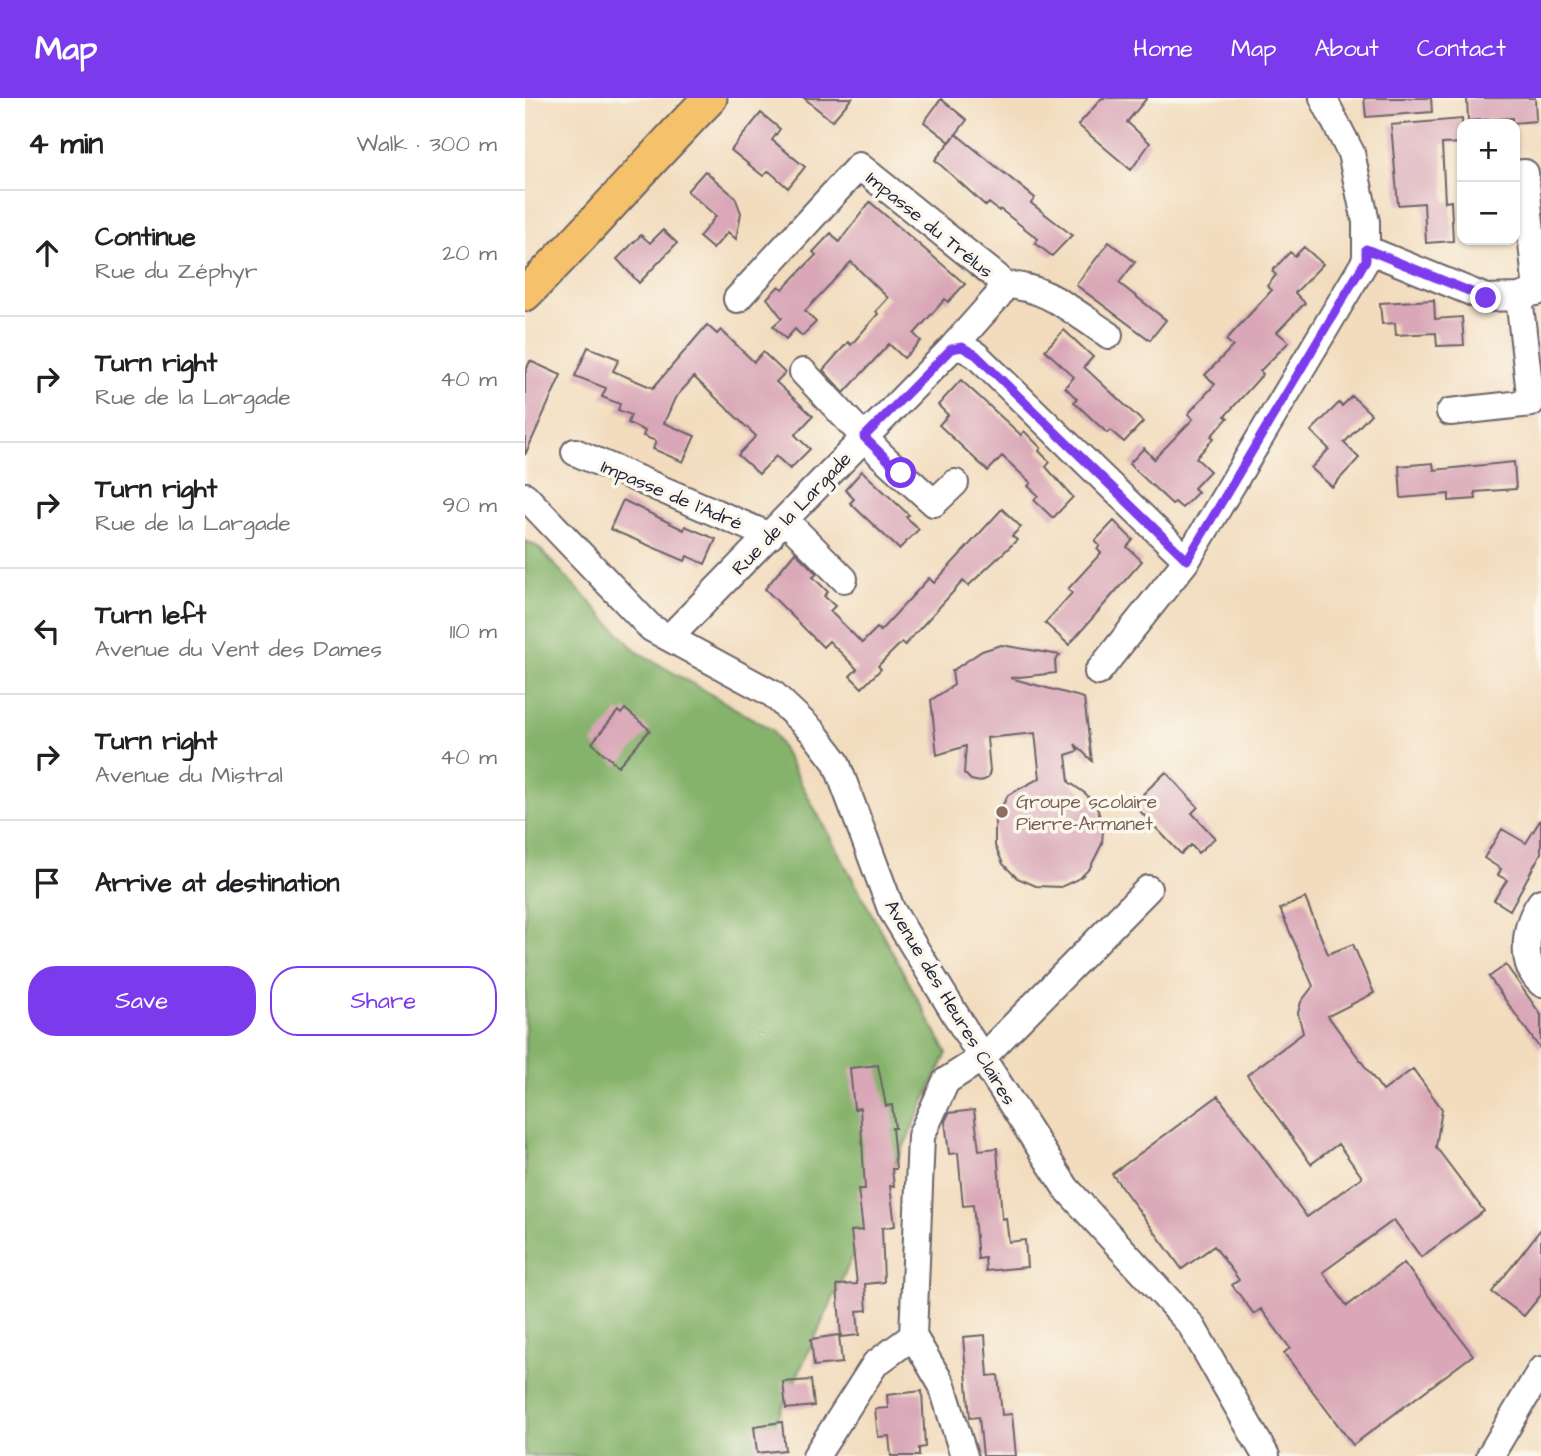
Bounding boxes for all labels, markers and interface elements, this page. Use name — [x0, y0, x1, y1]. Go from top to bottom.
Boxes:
text: Map — [35, 26, 97, 72]
text: Home — [1133, 32, 1193, 66]
text: Map — [1231, 32, 1276, 66]
text: About — [1314, 32, 1379, 66]
text: Contact — [1417, 32, 1506, 66]
map controls — [1457, 119, 1520, 245]
button: + — [1457, 119, 1520, 182]
text: 4 min — [28, 123, 103, 165]
text: Walk · 300 m — [356, 128, 497, 160]
street label: Impasse du Trélus — [860, 165, 998, 285]
button: − — [1457, 182, 1520, 245]
text: Continue — [95, 219, 196, 255]
icon: ahead — [28, 234, 66, 272]
text: 20 m — [442, 237, 497, 269]
text: Rue du Zéphyr — [95, 255, 257, 287]
route end — [1470, 282, 1501, 313]
text: Turn right — [95, 345, 217, 381]
icon: right — [28, 360, 66, 398]
text: 40 m — [440, 363, 497, 395]
text: Rue de la Largade — [95, 381, 291, 413]
street label: Rue de la Largade — [726, 446, 859, 582]
street label: Impasse de l'Adré — [597, 453, 746, 537]
route start — [885, 457, 916, 488]
text: Turn right — [95, 471, 217, 507]
icon: right — [28, 486, 66, 524]
text: 90 m — [442, 489, 497, 521]
text: Rue de la Largade — [95, 507, 291, 539]
text: Turn left — [95, 597, 206, 633]
icon: left — [28, 612, 66, 650]
text: 110 m — [449, 615, 497, 647]
text: Avenue du Vent des Dames — [95, 633, 382, 665]
text: Turn right — [95, 723, 217, 759]
icon: right — [28, 738, 66, 776]
text: 40 m — [440, 741, 497, 773]
text: Avenue du Mistral — [95, 759, 283, 791]
place label: Groupe scolaire Pierre-Armanet — [1016, 789, 1157, 838]
marker: Groupe scolaire Pierre-Armanet — [994, 804, 1010, 820]
icon: arrive — [28, 864, 66, 902]
text: Arrive at destination — [95, 865, 340, 901]
street label: Avenue des Heures Claires — [878, 895, 1022, 1110]
button: Save — [28, 966, 256, 1036]
button: Share — [270, 966, 497, 1036]

